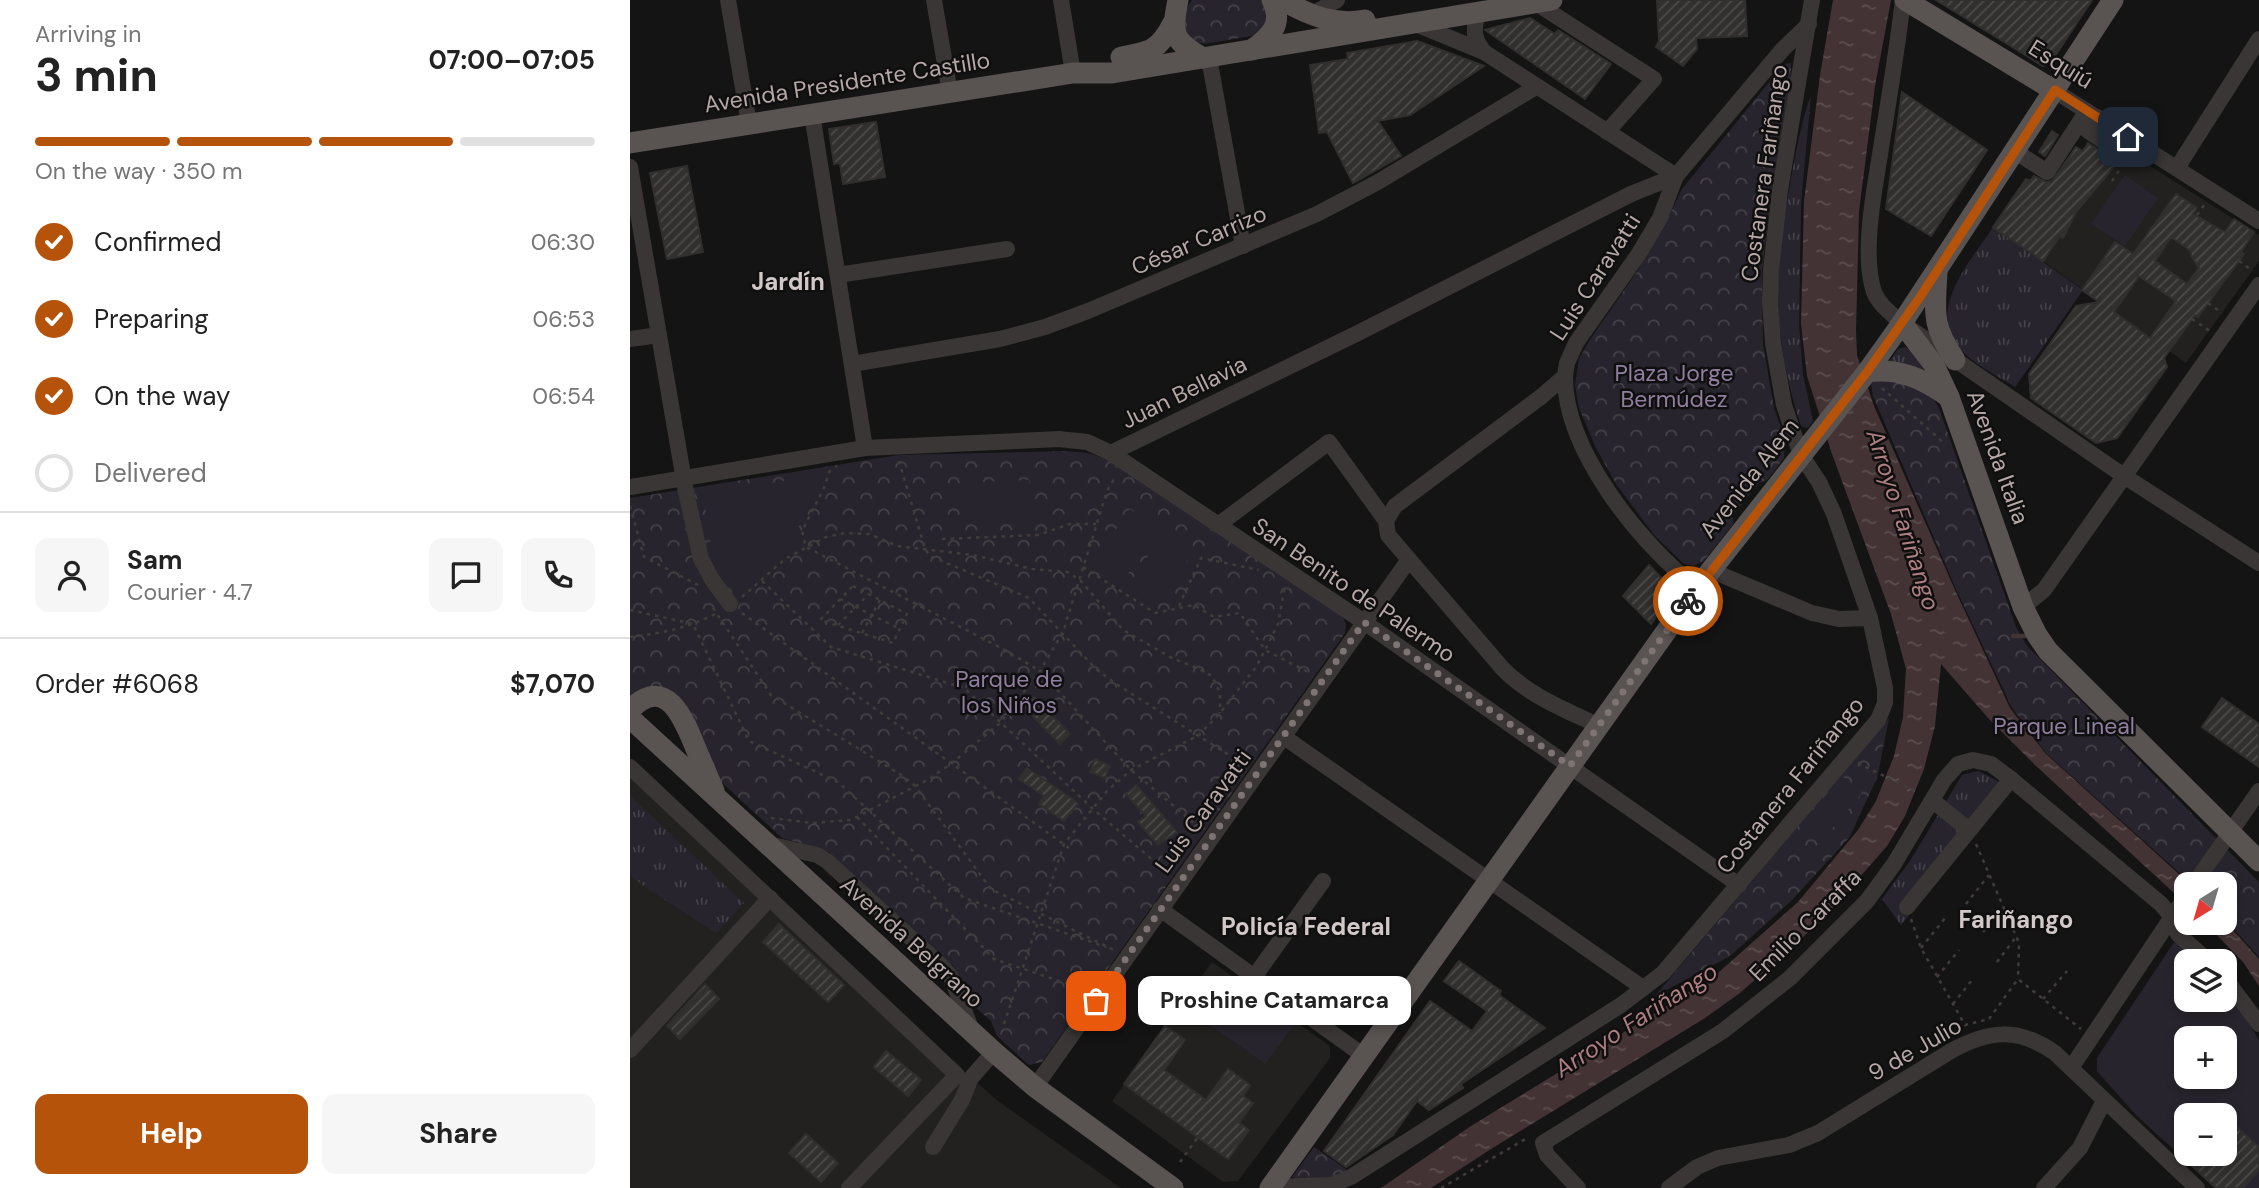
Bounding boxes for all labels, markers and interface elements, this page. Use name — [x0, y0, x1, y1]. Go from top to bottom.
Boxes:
text: Arriving in — [35, 19, 141, 49]
street label: Esquiú — [2023, 33, 2099, 95]
text: 07:00–07:05 — [428, 43, 595, 77]
text: 3 min — [35, 45, 158, 105]
street label: Avenida Presidente Castillo — [702, 45, 992, 119]
street label: Costanera Fariñango — [1734, 62, 1794, 284]
pin — [2098, 107, 2158, 167]
icon: home — [2109, 118, 2147, 156]
text: On the way · 350 m — [35, 156, 242, 186]
street label: César Carrizo — [1127, 198, 1271, 282]
street label: Luis Caravatti — [1543, 208, 1647, 346]
icon: check — [35, 223, 73, 261]
text: Confirmed — [94, 225, 221, 259]
text: 06:30 — [531, 227, 595, 257]
district label: Jardín — [751, 266, 825, 297]
icon: check — [35, 300, 73, 338]
text: Preparing — [94, 302, 209, 336]
text: 06:53 — [533, 304, 595, 334]
street label: Juan Bellavia — [1116, 349, 1252, 435]
park label: Plaza Jorge Bermúdez — [1615, 358, 1733, 414]
icon: check — [35, 377, 73, 415]
text: On the way — [94, 379, 230, 413]
text: 06:54 — [532, 381, 595, 411]
street label: Avenida Italia — [1960, 386, 2036, 528]
street label: Avenida Alem — [1693, 412, 1805, 544]
water label: Arroyo Fariñango — [1859, 424, 1947, 614]
text: Delivered — [94, 456, 207, 490]
street label: San Benito de Palermo — [1247, 511, 1461, 669]
button: person — [35, 538, 109, 612]
button: chat — [429, 538, 503, 612]
button: phone — [521, 538, 595, 612]
text: Sam — [127, 543, 182, 577]
courier — [1653, 566, 1723, 636]
text: Courier · 4.7 — [127, 577, 253, 607]
icon: bike — [1669, 582, 1707, 620]
park label: Parque de los Niños — [955, 664, 1063, 720]
text: Order #6068 — [35, 667, 199, 701]
text: $7,070 — [510, 667, 595, 701]
street label: Costanera Fariñango — [1709, 690, 1871, 880]
park label: Parque Lineal — [1993, 711, 2135, 741]
street label: Luis Caravatti — [1148, 743, 1258, 879]
street label: Emilio Caraffa — [1742, 862, 1868, 988]
street label: Avenida Belgrano — [834, 870, 990, 1014]
north arrow — [2174, 872, 2236, 934]
map controls — [2174, 872, 2237, 1166]
district label: Fariñango — [1959, 904, 2073, 935]
district label: Policía Federal — [1221, 911, 1391, 942]
button: layers — [2174, 949, 2237, 1012]
water label: Arroyo Fariñango — [1547, 955, 1723, 1084]
pin — [1066, 971, 1126, 1031]
callout: Proshine Catamarca — [1138, 976, 1411, 1026]
icon: bag — [1077, 982, 1115, 1020]
text: Proshine Catamarca — [1160, 985, 1389, 1015]
street label: 9 de Julio — [1863, 1010, 1967, 1088]
button: + — [2174, 1026, 2237, 1089]
button: Help — [35, 1094, 308, 1174]
button: Share — [322, 1094, 595, 1174]
button: − — [2174, 1103, 2237, 1166]

